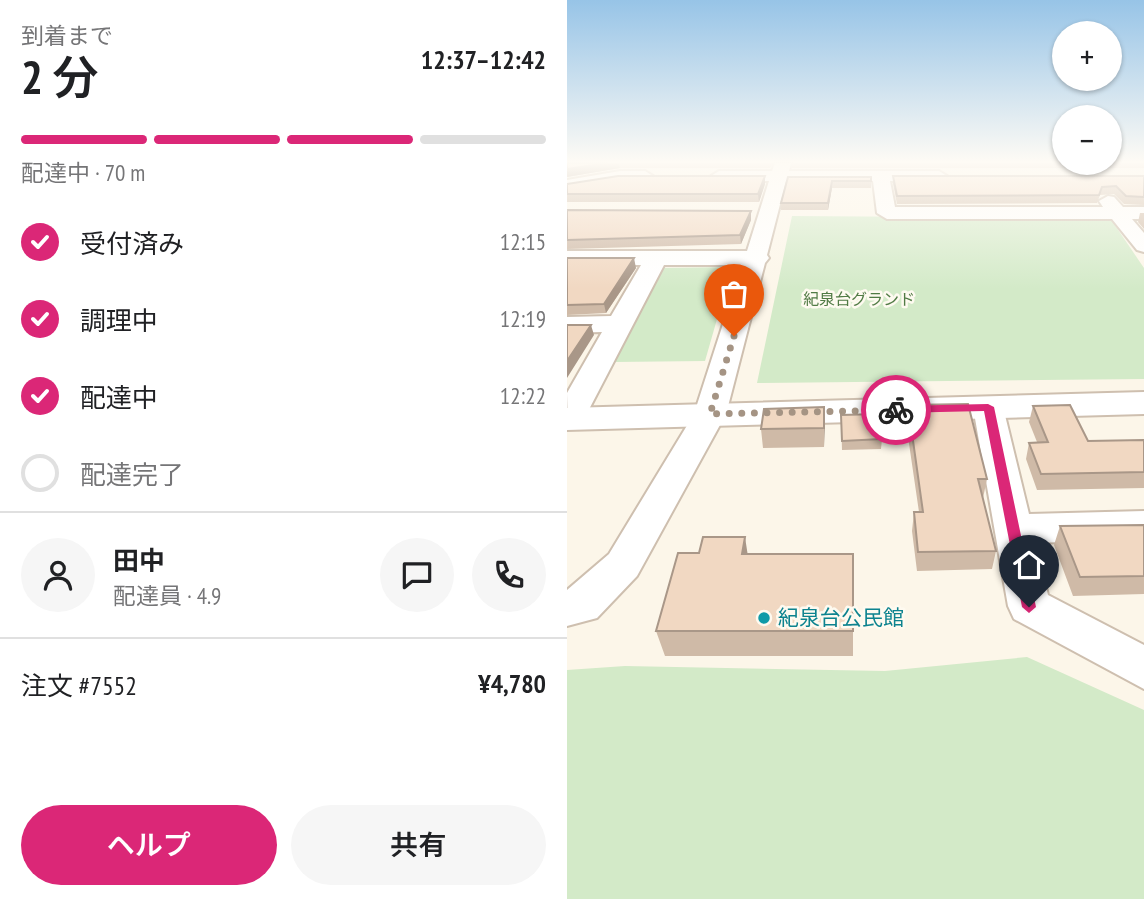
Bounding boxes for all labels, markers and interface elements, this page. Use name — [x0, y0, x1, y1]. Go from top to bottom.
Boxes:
text: 到着まで — [21, 21, 113, 50]
map controls — [1052, 21, 1122, 175]
button: + — [1052, 21, 1122, 91]
text: 12:37–12:42 — [421, 43, 546, 76]
text: 2 分 — [21, 47, 98, 107]
button: − — [1052, 105, 1122, 175]
text: 配達中 · 70 m — [21, 158, 145, 187]
icon: check — [21, 223, 59, 261]
text: 受付済み — [80, 227, 184, 260]
text: 12:15 — [500, 227, 546, 256]
pin — [704, 264, 764, 336]
icon: bag — [715, 275, 753, 313]
park label: 紀泉台グランド — [803, 289, 915, 309]
icon: check — [21, 300, 59, 338]
text: 調理中 — [80, 304, 158, 337]
text: 12:19 — [500, 304, 546, 333]
courier — [861, 375, 931, 445]
icon: check — [21, 377, 59, 415]
text: 配達中 — [80, 381, 158, 414]
text: 12:22 — [500, 381, 546, 410]
icon: bike — [877, 391, 915, 429]
text: 配達完了 — [80, 458, 184, 491]
pin — [999, 535, 1059, 607]
button: person — [21, 538, 95, 612]
button: chat — [380, 538, 454, 612]
button: phone — [472, 538, 546, 612]
text: 田中 — [113, 544, 165, 577]
icon: home — [1010, 546, 1048, 584]
text: 配達員 · 4.9 — [113, 581, 221, 610]
place label: 紀泉台公民館 — [778, 604, 904, 631]
marker: 紀泉台公民館 — [756, 610, 772, 626]
text: ¥4,780 — [478, 667, 546, 700]
text: 注文 #7552 — [21, 669, 137, 702]
button: ヘルプ — [21, 805, 277, 885]
button: 共有 — [291, 805, 546, 885]

